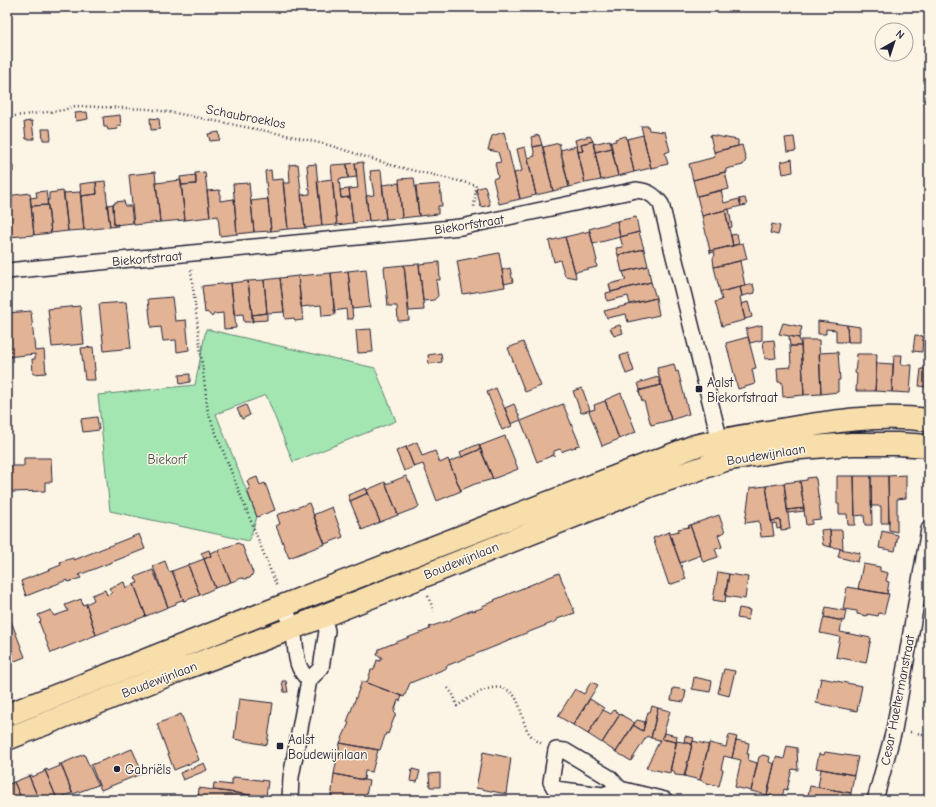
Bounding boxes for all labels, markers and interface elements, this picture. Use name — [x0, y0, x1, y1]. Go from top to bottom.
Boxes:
north arrow — [874, 22, 914, 62]
text: N — [893, 27, 907, 42]
street label: Schaubroeklos — [205, 101, 287, 132]
street label: Biekorfstraat — [433, 211, 506, 237]
street label: Biekorfstraat — [111, 248, 184, 269]
place label: Aalst Biekorfstraat — [707, 375, 779, 405]
marker: Aalst Biekorfstraat — [694, 384, 704, 394]
street label: Boudewijnlaan — [726, 441, 806, 468]
park label: Biekorf — [147, 452, 188, 467]
street label: Boudewijnlaan — [422, 539, 501, 582]
street label: Cesar Haeltermanstraat — [877, 632, 918, 767]
street label: Boudewijnlaan — [119, 658, 199, 701]
place label: Aalst Boudewijnlaan — [288, 732, 367, 762]
marker: Aalst Boudewijnlaan — [275, 741, 285, 751]
place label: Gabriëls — [125, 762, 171, 777]
marker: Gabriëls — [112, 764, 122, 774]

